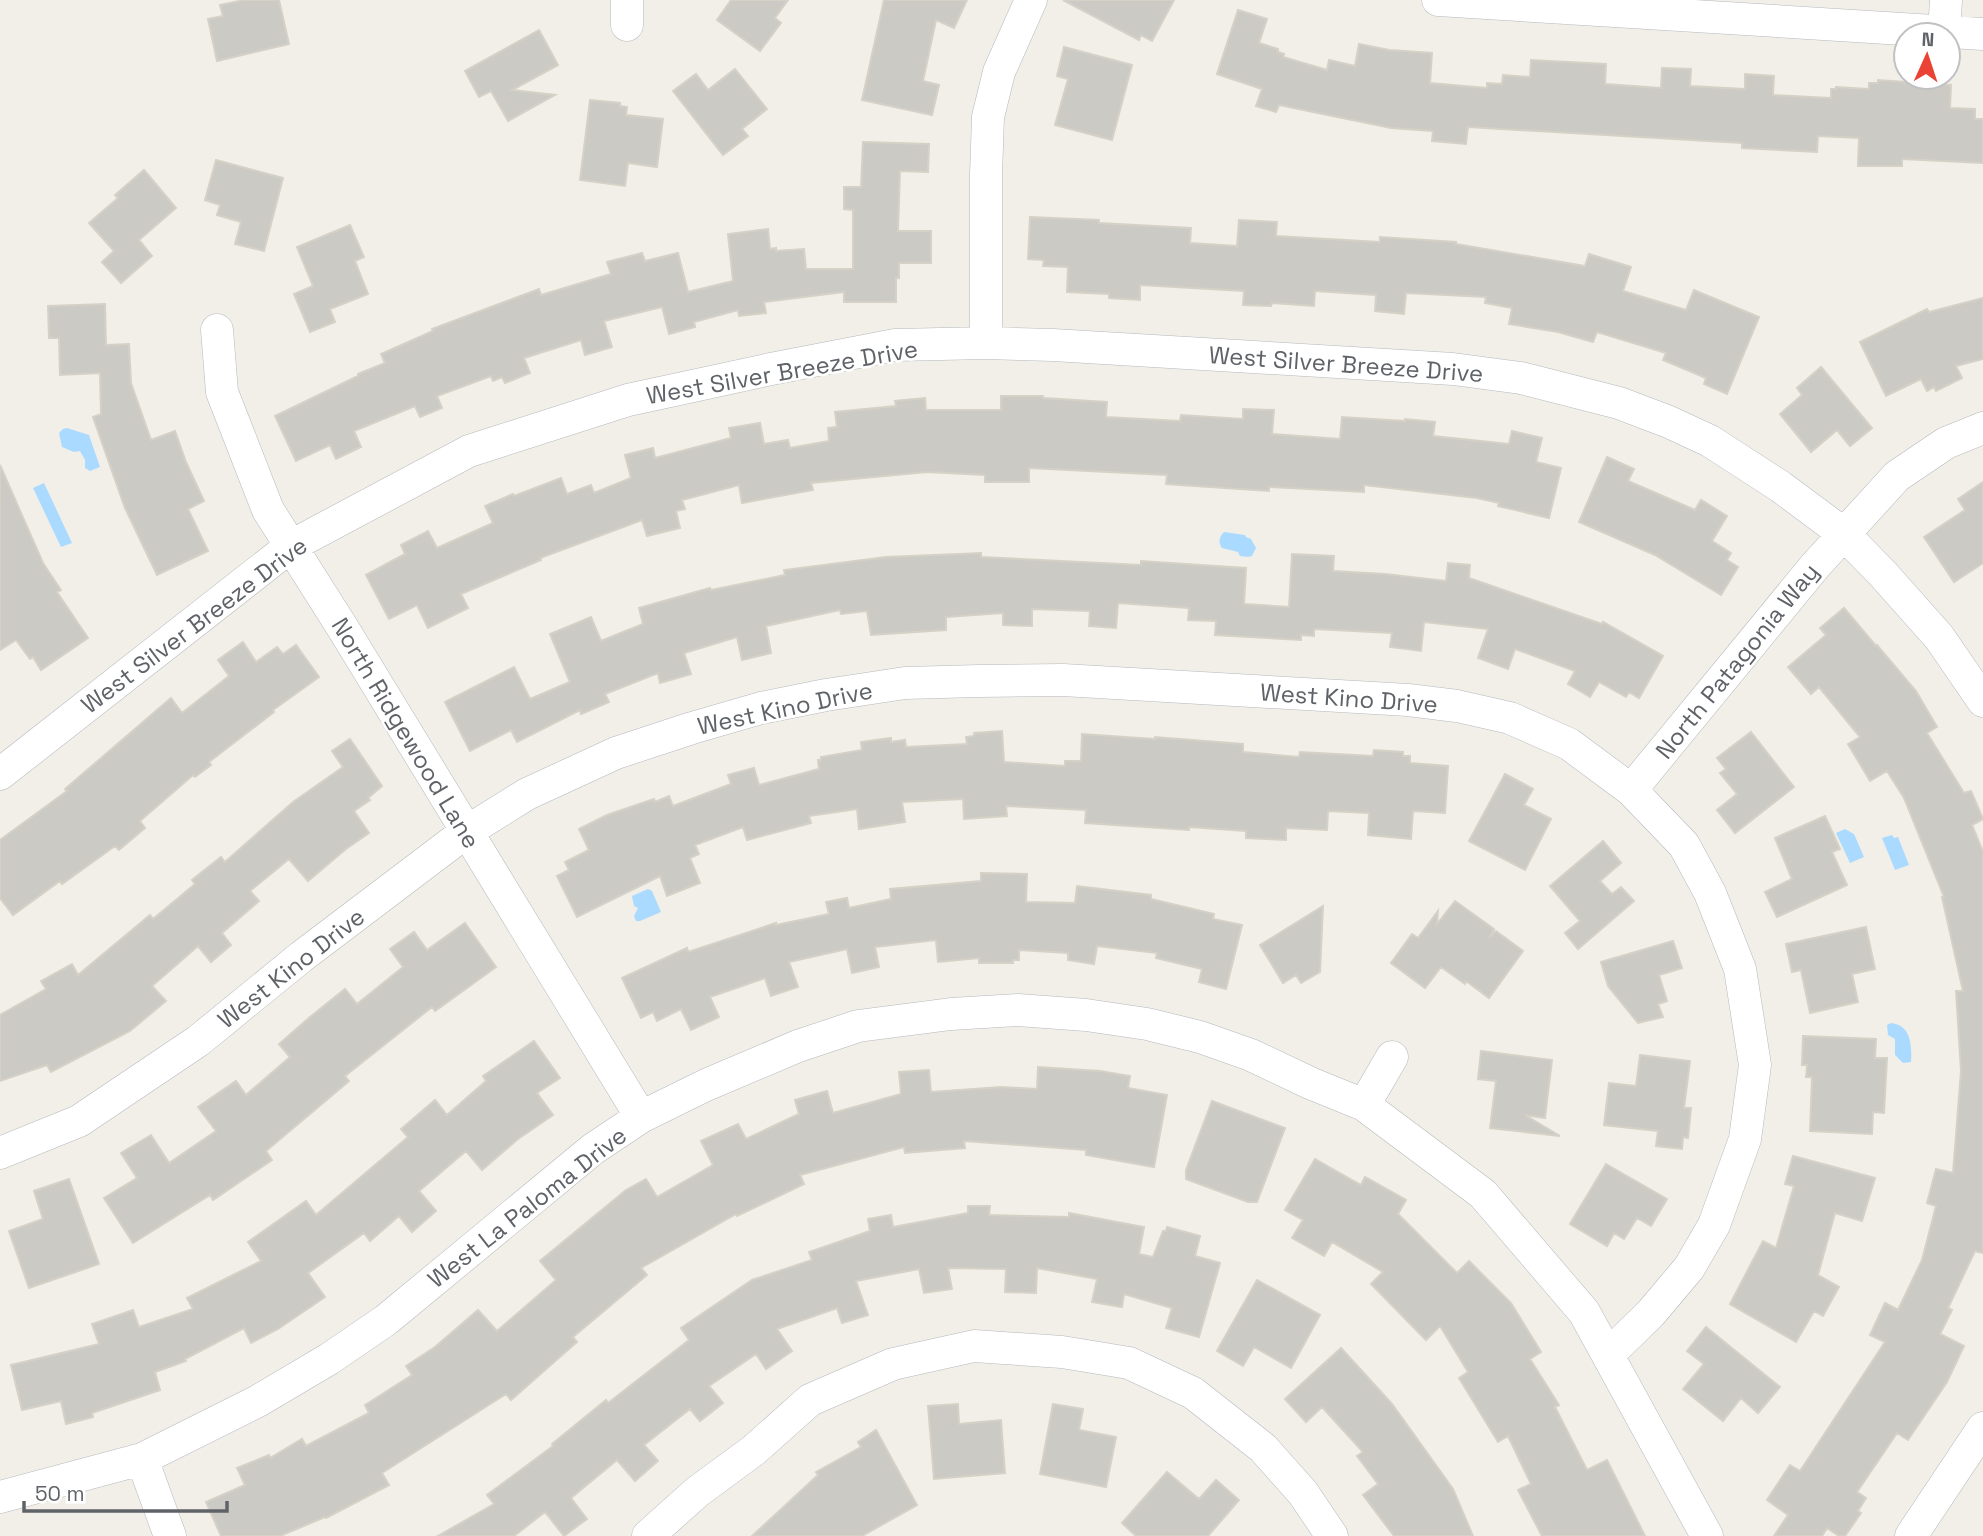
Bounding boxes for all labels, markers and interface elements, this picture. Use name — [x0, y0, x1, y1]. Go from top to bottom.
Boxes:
north arrow — [1892, 21, 1962, 91]
text: N — [1921, 27, 1935, 52]
street label: West Silver Breeze Drive — [644, 333, 920, 411]
street label: West Silver Breeze Drive — [1208, 339, 1484, 389]
street label: West Silver Breeze Drive — [75, 530, 313, 720]
street label: North Patagonia Way — [1649, 557, 1825, 765]
street label: North Ridgewood Lane — [325, 612, 487, 854]
street label: West Kino Drive — [695, 674, 875, 742]
street label: West Kino Drive — [1259, 676, 1439, 720]
street label: West Kino Drive — [211, 901, 371, 1035]
street label: West La Paloma Drive — [421, 1120, 633, 1294]
scale bar — [24, 1470, 228, 1514]
text: 50 m — [35, 1480, 85, 1507]

